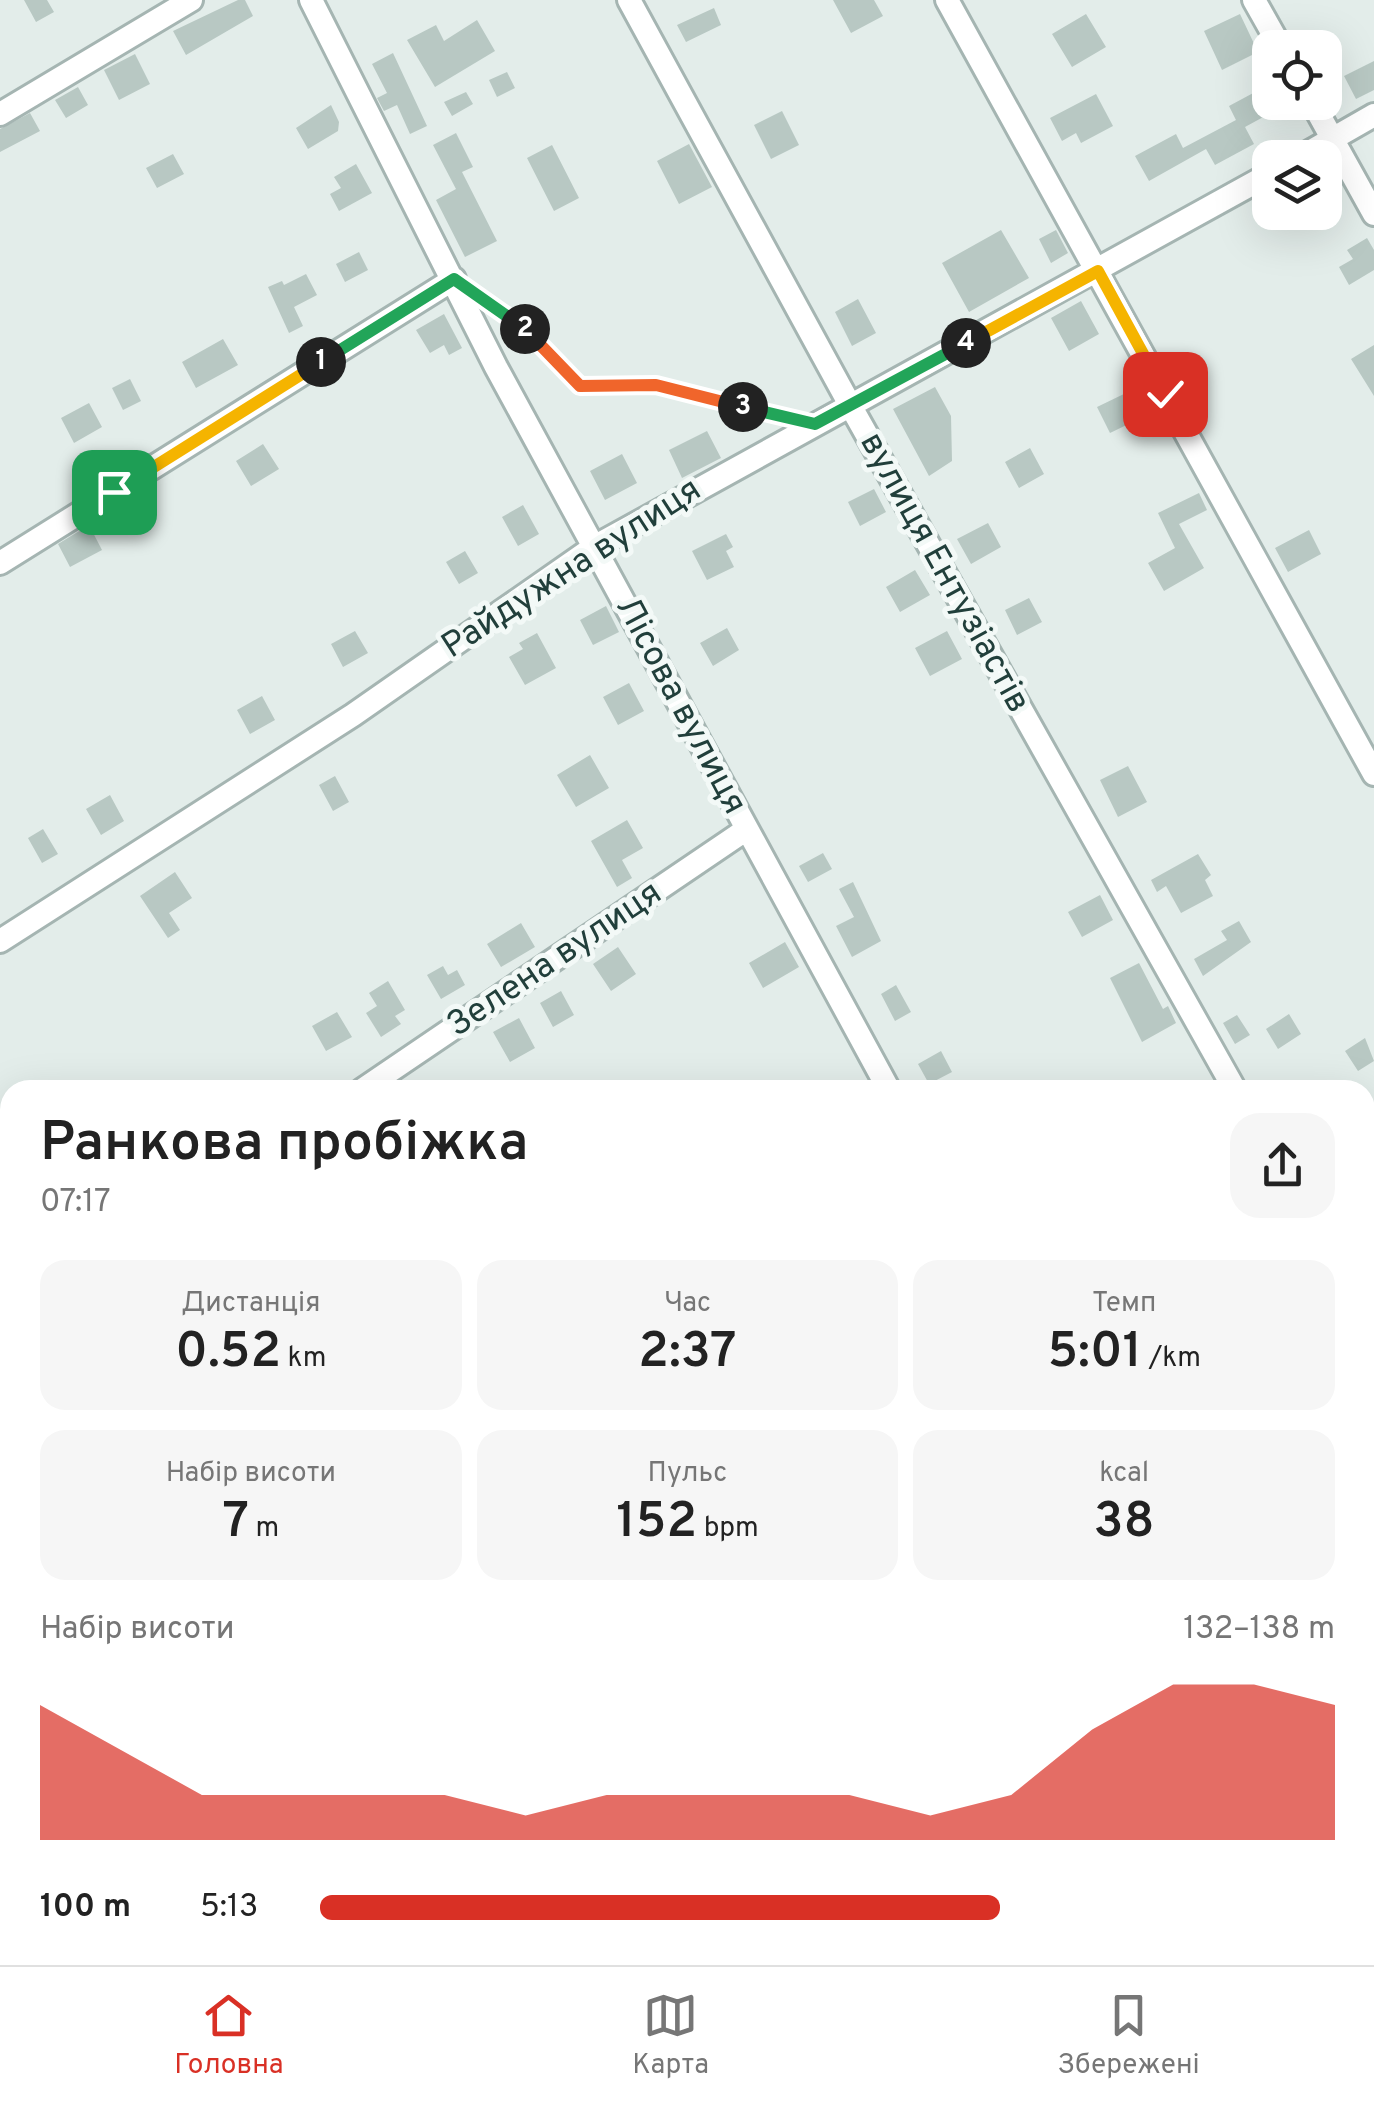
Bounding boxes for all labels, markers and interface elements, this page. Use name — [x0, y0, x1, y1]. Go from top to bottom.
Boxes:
map controls — [1252, 30, 1342, 230]
button: locate — [1252, 30, 1342, 120]
button: layers — [1252, 140, 1342, 230]
pin: 2 — [500, 304, 550, 354]
text: 2 — [516, 311, 534, 347]
pin: 4 — [941, 318, 991, 368]
text: 4 — [957, 325, 975, 361]
pin: 1 — [296, 337, 346, 387]
text: 1 — [315, 344, 327, 380]
pin — [1123, 352, 1208, 437]
icon: check — [1138, 367, 1193, 422]
pin: 3 — [718, 382, 768, 432]
text: 3 — [735, 389, 751, 425]
street label: вулиця Ентузіастів — [849, 425, 1039, 721]
pin — [72, 450, 157, 535]
icon: arrive — [87, 465, 142, 520]
street label: Райдужна вулиця — [434, 469, 710, 669]
street label: Лісова вулиця — [604, 590, 756, 822]
street label: Зелена вулиця — [439, 872, 671, 1048]
text: Ранкова пробіжка — [40, 1110, 528, 1180]
button: share — [1230, 1113, 1335, 1218]
text: 07:17 — [40, 1183, 111, 1223]
text: Дистанція — [181, 1286, 320, 1322]
text: Час — [664, 1286, 711, 1322]
text: Темп — [1092, 1286, 1156, 1322]
text: 0.52 — [175, 1322, 281, 1385]
text: 2:37 — [638, 1322, 737, 1385]
text: 5:01 — [1047, 1322, 1142, 1385]
text: km — [281, 1341, 326, 1377]
text: /km — [1142, 1341, 1201, 1377]
text: Набір висоти — [166, 1456, 336, 1492]
text: Пульс — [648, 1456, 727, 1492]
text: kcal — [1099, 1456, 1149, 1492]
text: 7 — [222, 1492, 249, 1555]
text: 152 — [616, 1492, 697, 1555]
text: 38 — [1094, 1492, 1155, 1555]
text: m — [249, 1511, 279, 1547]
text: bpm — [697, 1511, 759, 1547]
text: Набір висоти — [40, 1610, 235, 1650]
text: 132–138 m — [1183, 1610, 1335, 1650]
text: 100 m — [40, 1888, 131, 1928]
text: 5:13 — [200, 1888, 258, 1928]
tab: Головна — [174, 1988, 284, 2084]
tab: Карта — [632, 1988, 709, 2084]
tab: Збережені — [1058, 1988, 1200, 2084]

